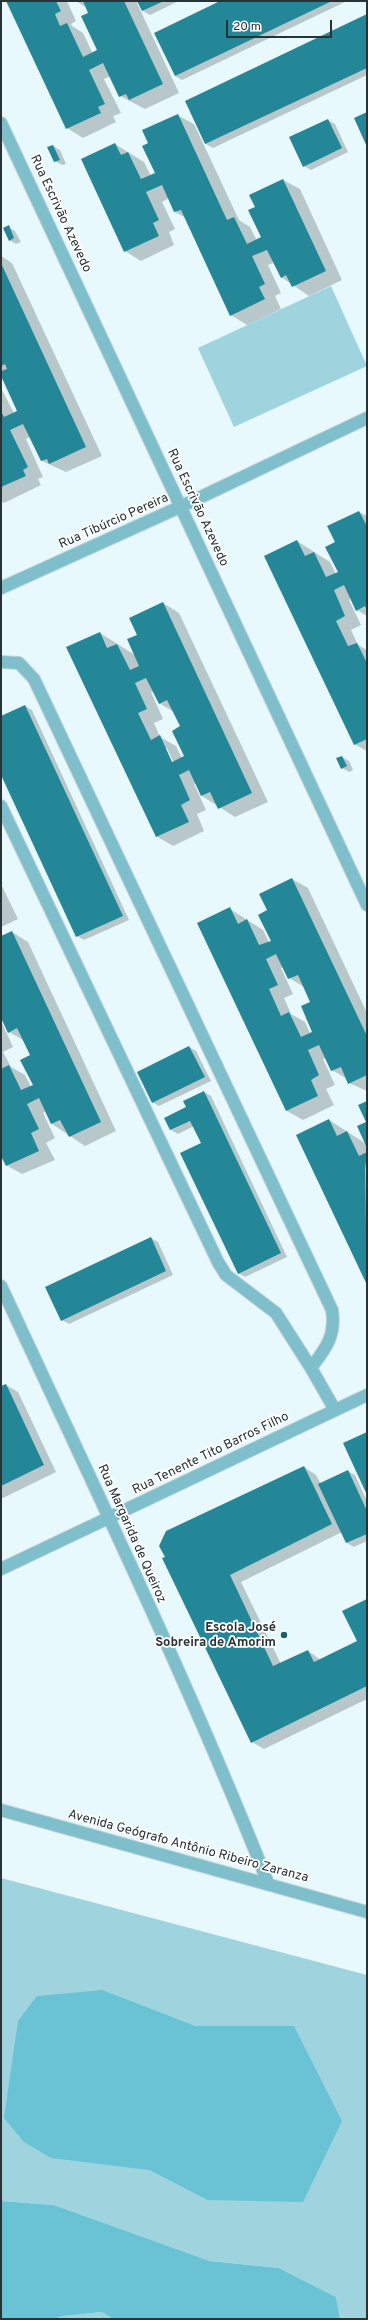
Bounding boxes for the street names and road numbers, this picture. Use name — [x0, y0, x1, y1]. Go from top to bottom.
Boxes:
street label: Rua Escrivão Azevedo — [26, 153, 94, 275]
street label: Rua Escrivão Azevedo — [163, 447, 231, 569]
street label: Rua Tibúrcio Pereira — [57, 491, 171, 553]
street label: Rua Tenente Tito Barros Filho — [130, 1409, 292, 1499]
street label: Rua Margarida de Queiroz — [93, 1462, 169, 1606]
street label: Avenida Geógrafo Antônio Ribeiro Zaranza — [66, 1807, 310, 1887]

